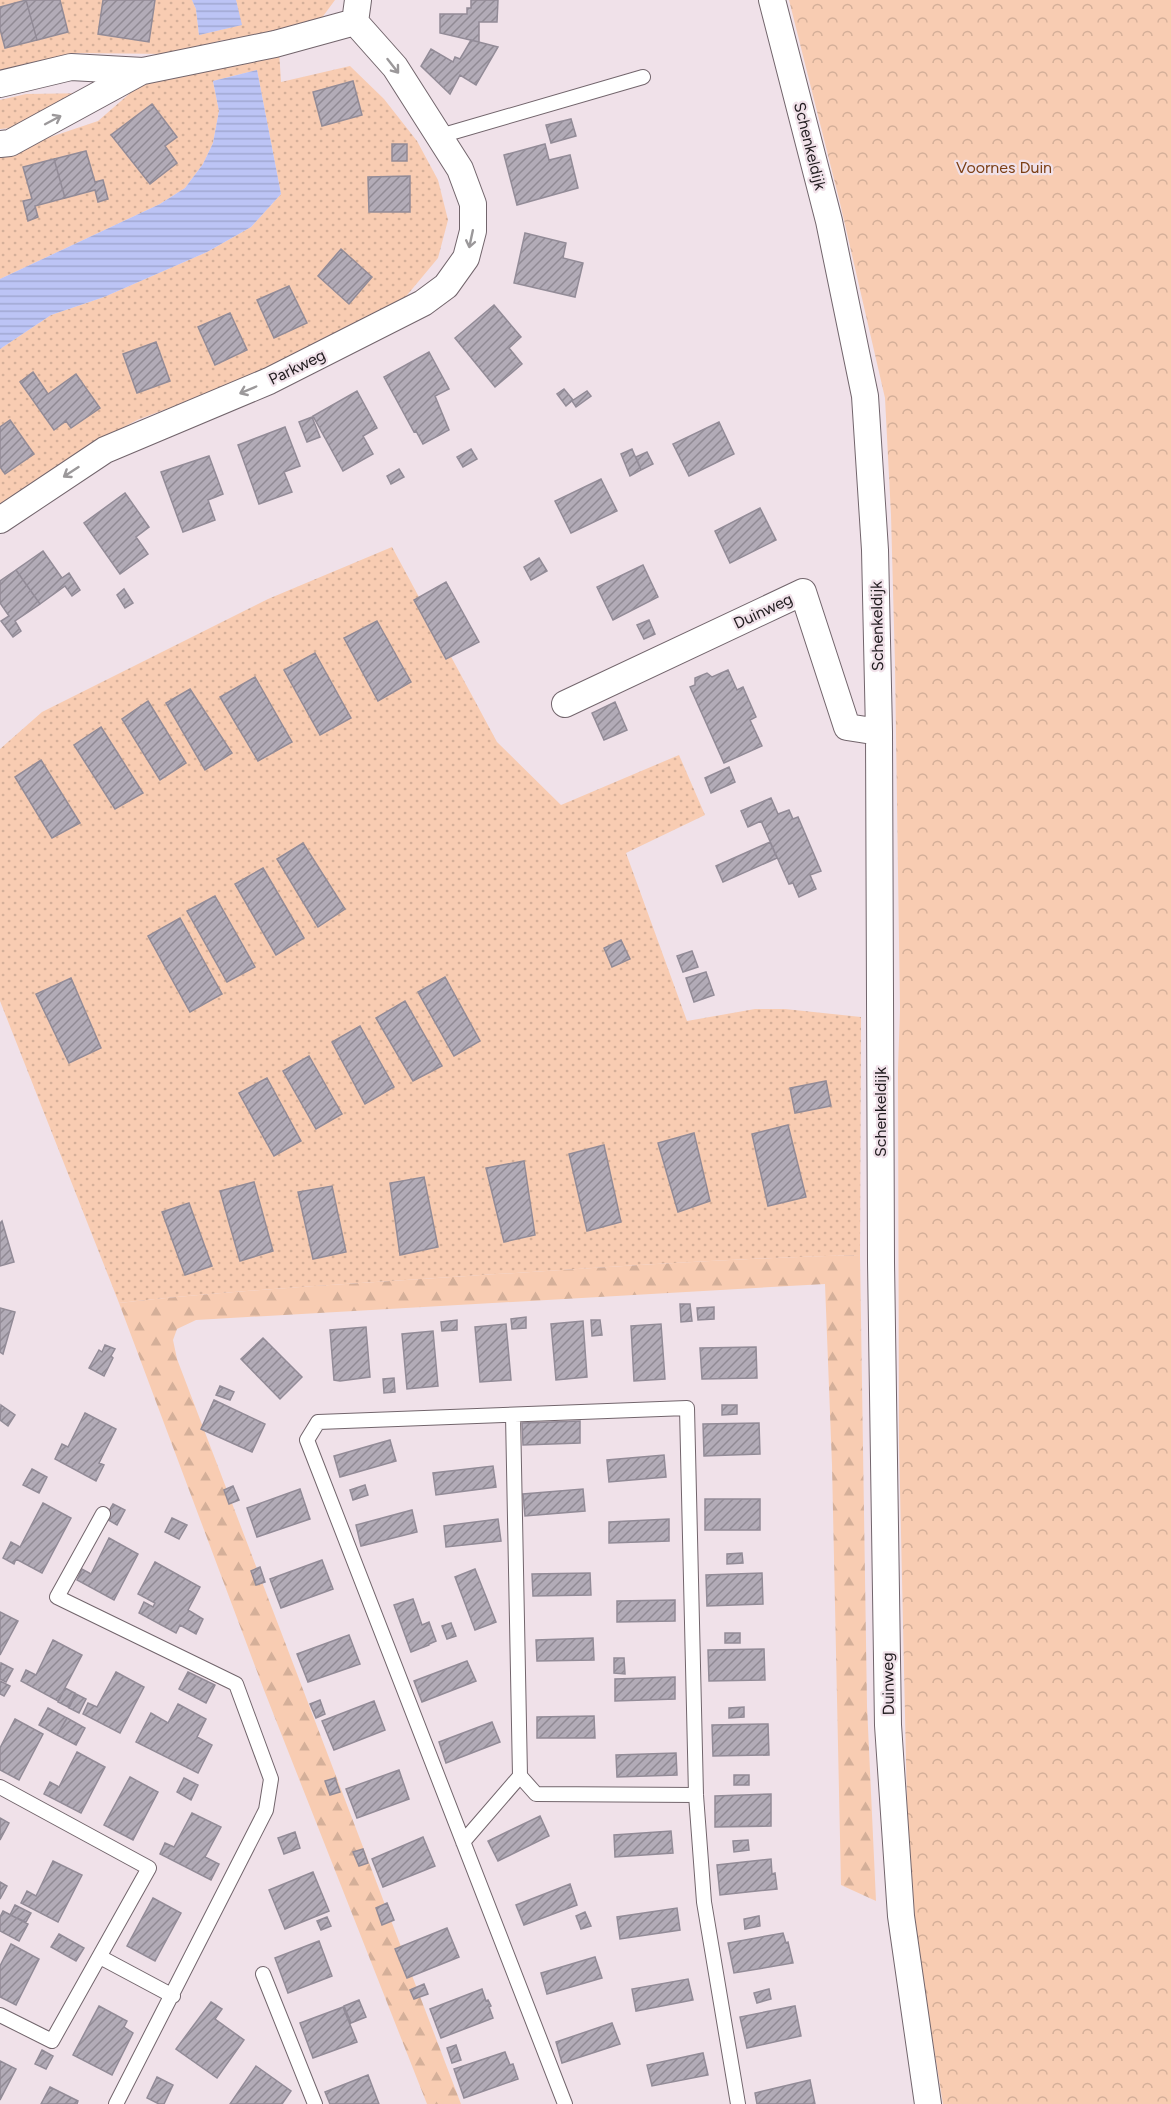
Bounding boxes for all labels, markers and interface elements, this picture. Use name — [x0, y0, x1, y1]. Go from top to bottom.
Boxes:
one-way arrow — [387, 58, 400, 74]
street label: Schenkeldijk — [790, 100, 830, 192]
one-way arrow — [43, 114, 61, 125]
park label: Voornes Duin — [956, 158, 1052, 177]
one-way arrow — [465, 228, 476, 248]
street label: Parkweg — [265, 345, 329, 389]
one-way arrow — [239, 385, 257, 396]
one-way arrow — [63, 466, 80, 479]
street label: Schenkeldijk — [867, 581, 887, 671]
street label: Duinweg — [730, 589, 796, 633]
street label: Schenkeldijk — [871, 1067, 890, 1157]
street label: Duinweg — [878, 1652, 898, 1716]

